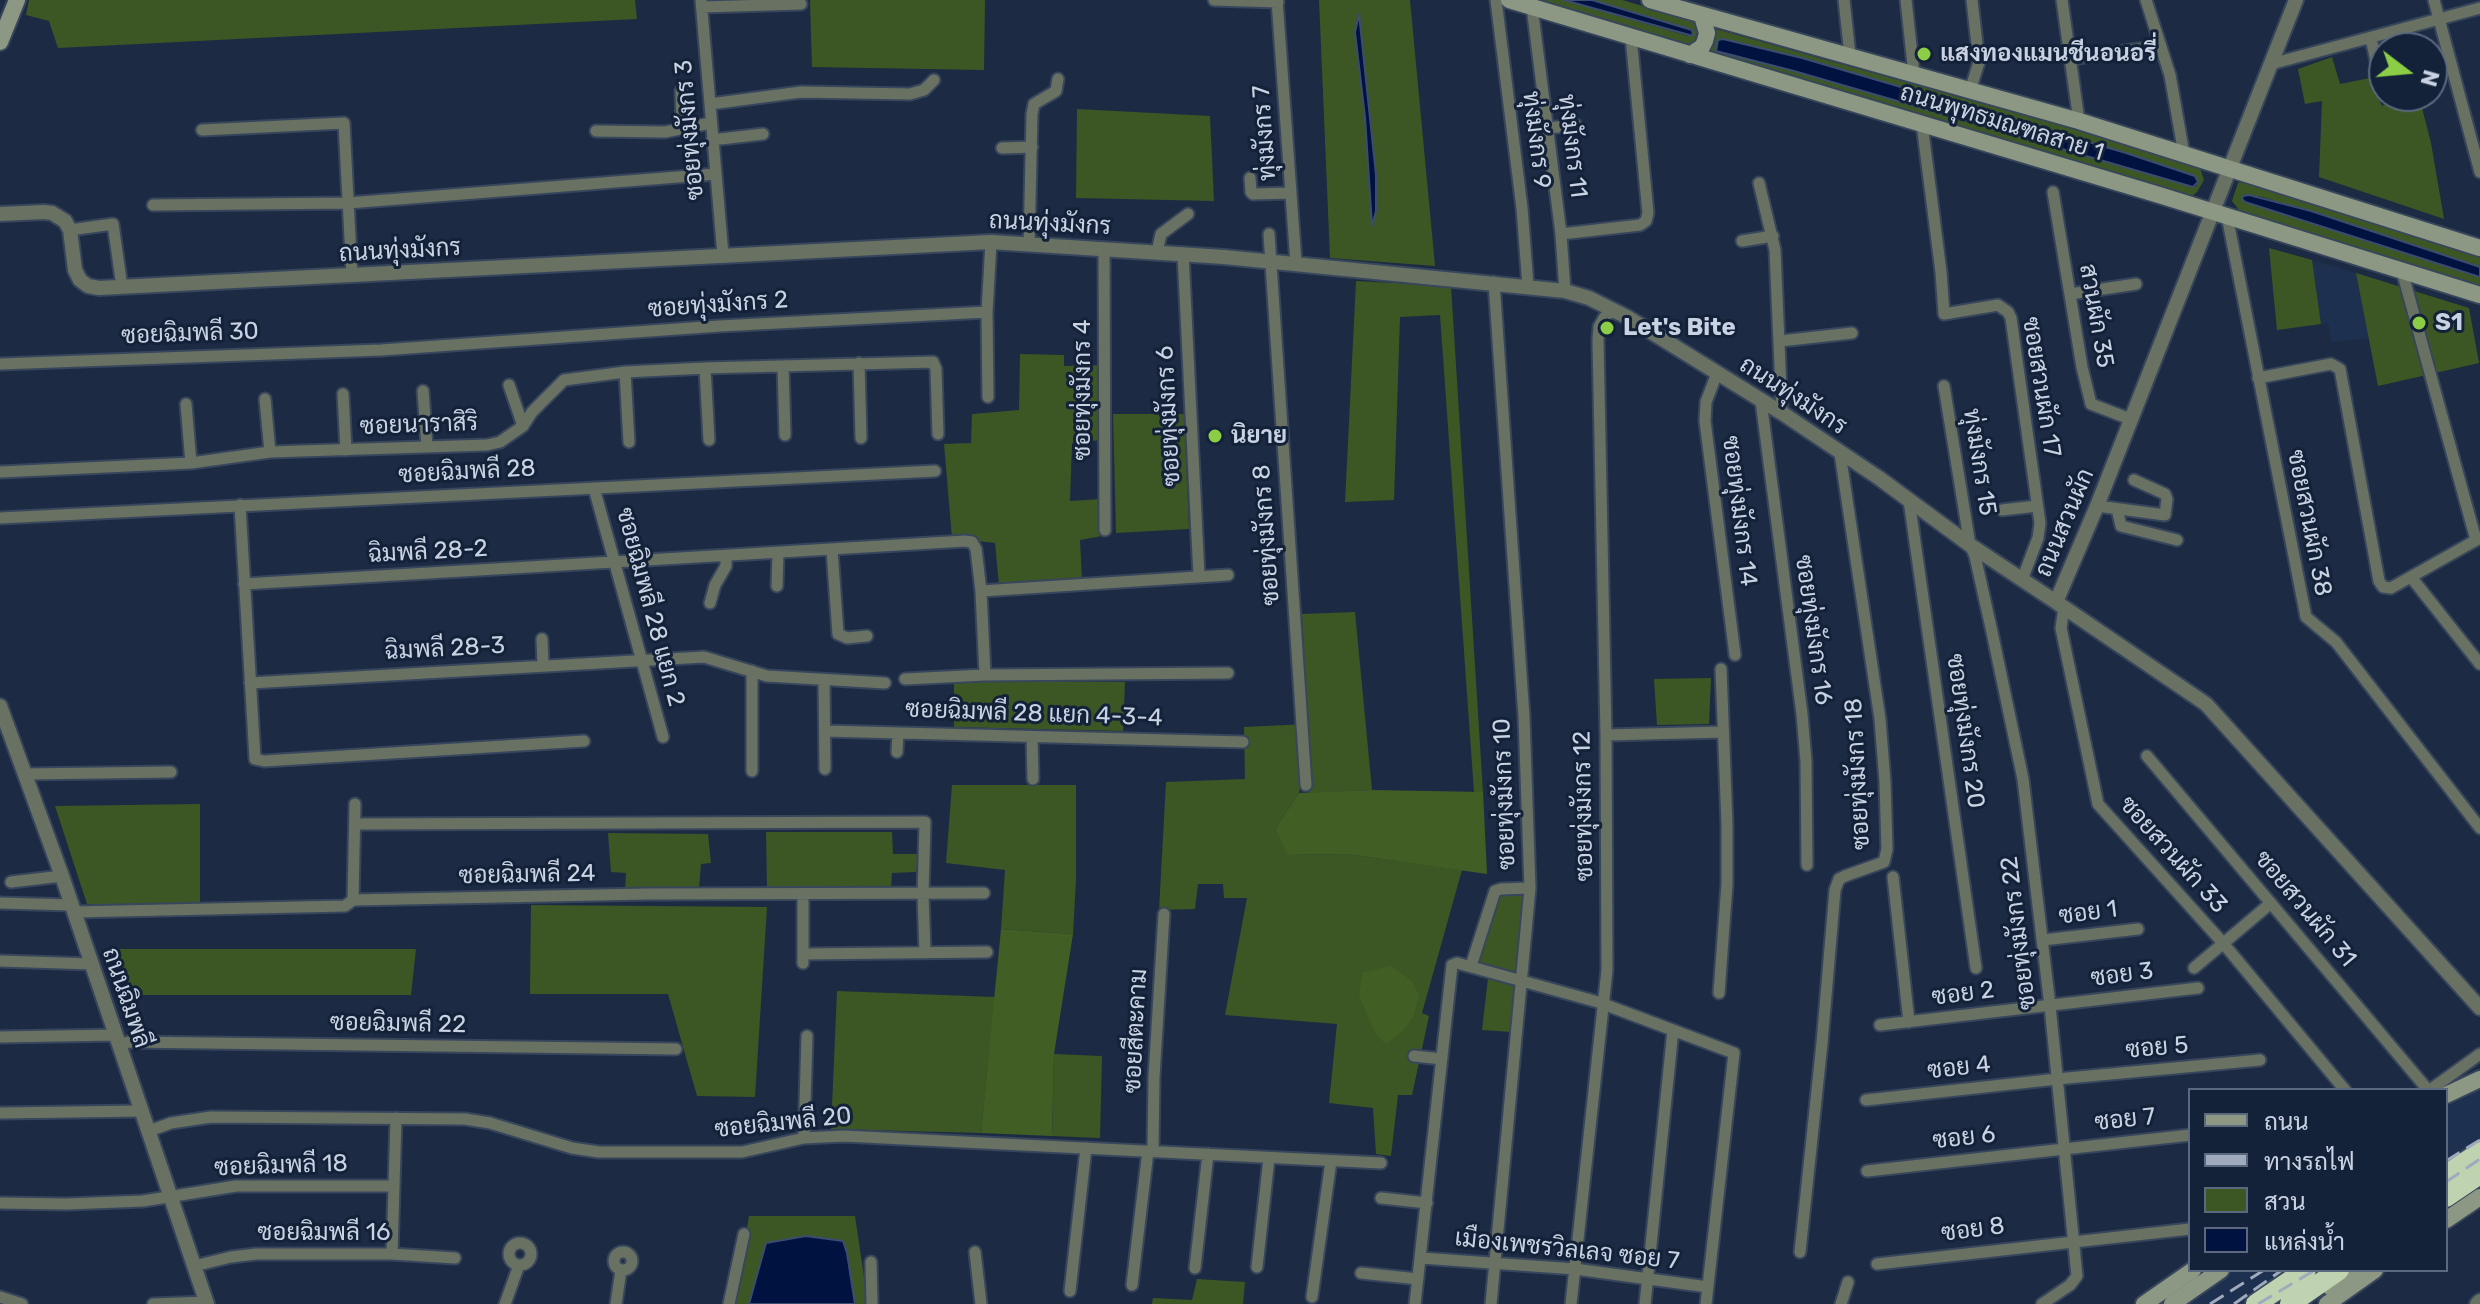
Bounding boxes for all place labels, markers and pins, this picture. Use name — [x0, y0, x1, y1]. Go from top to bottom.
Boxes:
place label: แสงทองแมนชีนอนอรี่ — [1940, 40, 2156, 68]
marker: แสงทองแมนชีนอนอรี่ — [1915, 45, 1933, 63]
place label: S1 — [2435, 309, 2463, 337]
place label: Let's Bite — [1623, 314, 1736, 342]
marker: S1 — [2410, 314, 2428, 332]
marker: Let's Bite — [1598, 319, 1616, 337]
place label: นิยาย — [1231, 422, 1287, 450]
marker: นิยาย — [1206, 427, 1224, 445]

